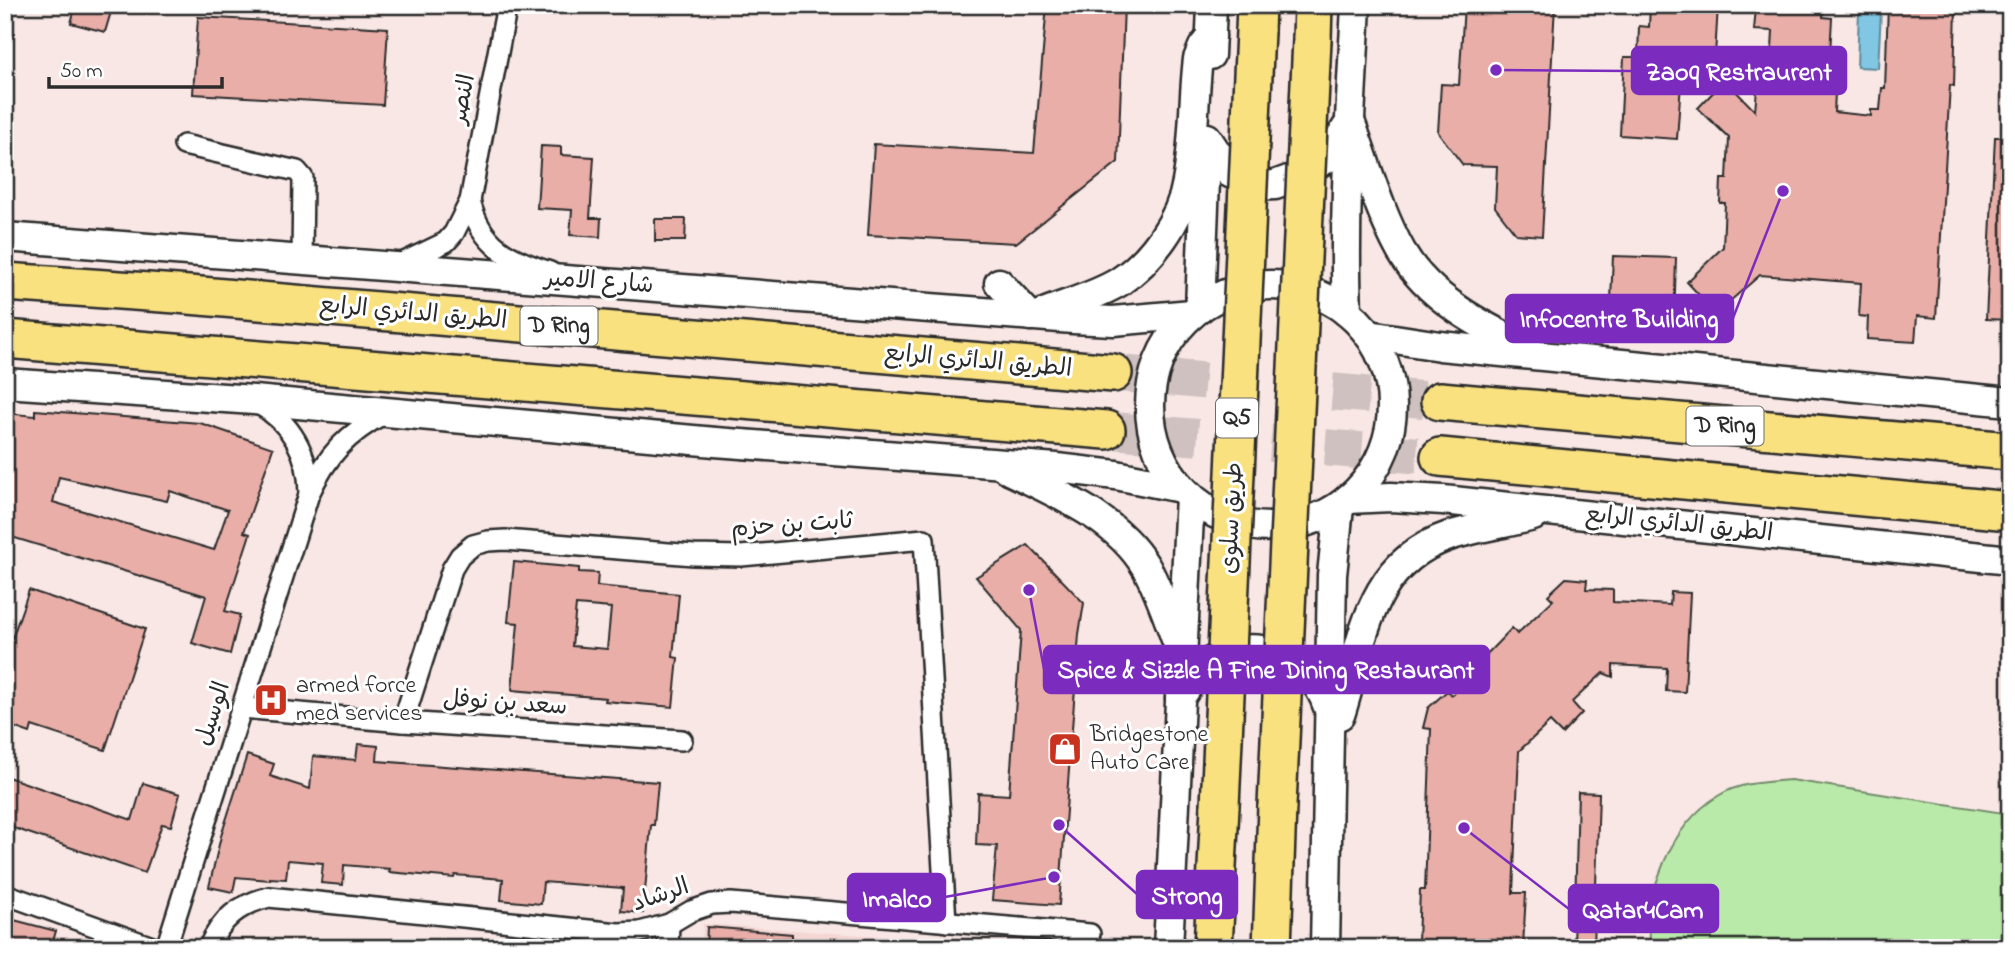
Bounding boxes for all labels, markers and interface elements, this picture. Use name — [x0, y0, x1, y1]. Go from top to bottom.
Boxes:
scale bar — [49, 46, 222, 90]
callout: Zaoq Restraurent — [1632, 47, 1846, 94]
text: Zaoq Restraurent — [1646, 55, 1832, 93]
text: 50 m — [60, 57, 103, 87]
street label: النصر — [442, 71, 486, 129]
street label: شارع الامير — [541, 262, 655, 304]
street label: الطريق الدائري الرابع — [318, 288, 508, 340]
callout: Infocentre Building — [1506, 295, 1733, 342]
text: Infocentre Building — [1519, 302, 1719, 341]
road number: D Ring — [520, 306, 598, 346]
street label: الطريق الدائري الرابع — [883, 336, 1073, 388]
road number: Q5 — [1216, 398, 1258, 438]
road number: D Ring — [1686, 406, 1764, 446]
street label: طريق سلوى — [1213, 461, 1253, 575]
street label: الطريق الدائري الرابع — [1584, 498, 1774, 552]
street label: ثابت بن حزم — [730, 504, 855, 548]
callout: Spice & Sizzle A Fine Dining Restaurant — [1044, 646, 1489, 693]
text: Spice & Sizzle A Fine Dining Restaurant — [1057, 653, 1475, 692]
place label: armed force med services — [296, 669, 422, 732]
street label: الوسيل — [187, 677, 241, 751]
hospital icon: armed force med services — [252, 681, 290, 719]
street label: سعد بن نوفل — [442, 682, 568, 726]
place label: Bridgestone Auto Care — [1089, 718, 1209, 781]
shop icon: Bridgestone Auto Care — [1046, 730, 1084, 768]
street label: الرشاد — [628, 870, 694, 922]
callout: Strong — [1137, 871, 1237, 918]
callout: Imalco — [848, 874, 945, 921]
text: Strong — [1151, 879, 1223, 918]
text: Imalco — [862, 882, 932, 920]
callout: Qatar4Cam — [1569, 885, 1718, 932]
text: Qatar4Cam — [1583, 893, 1703, 931]

